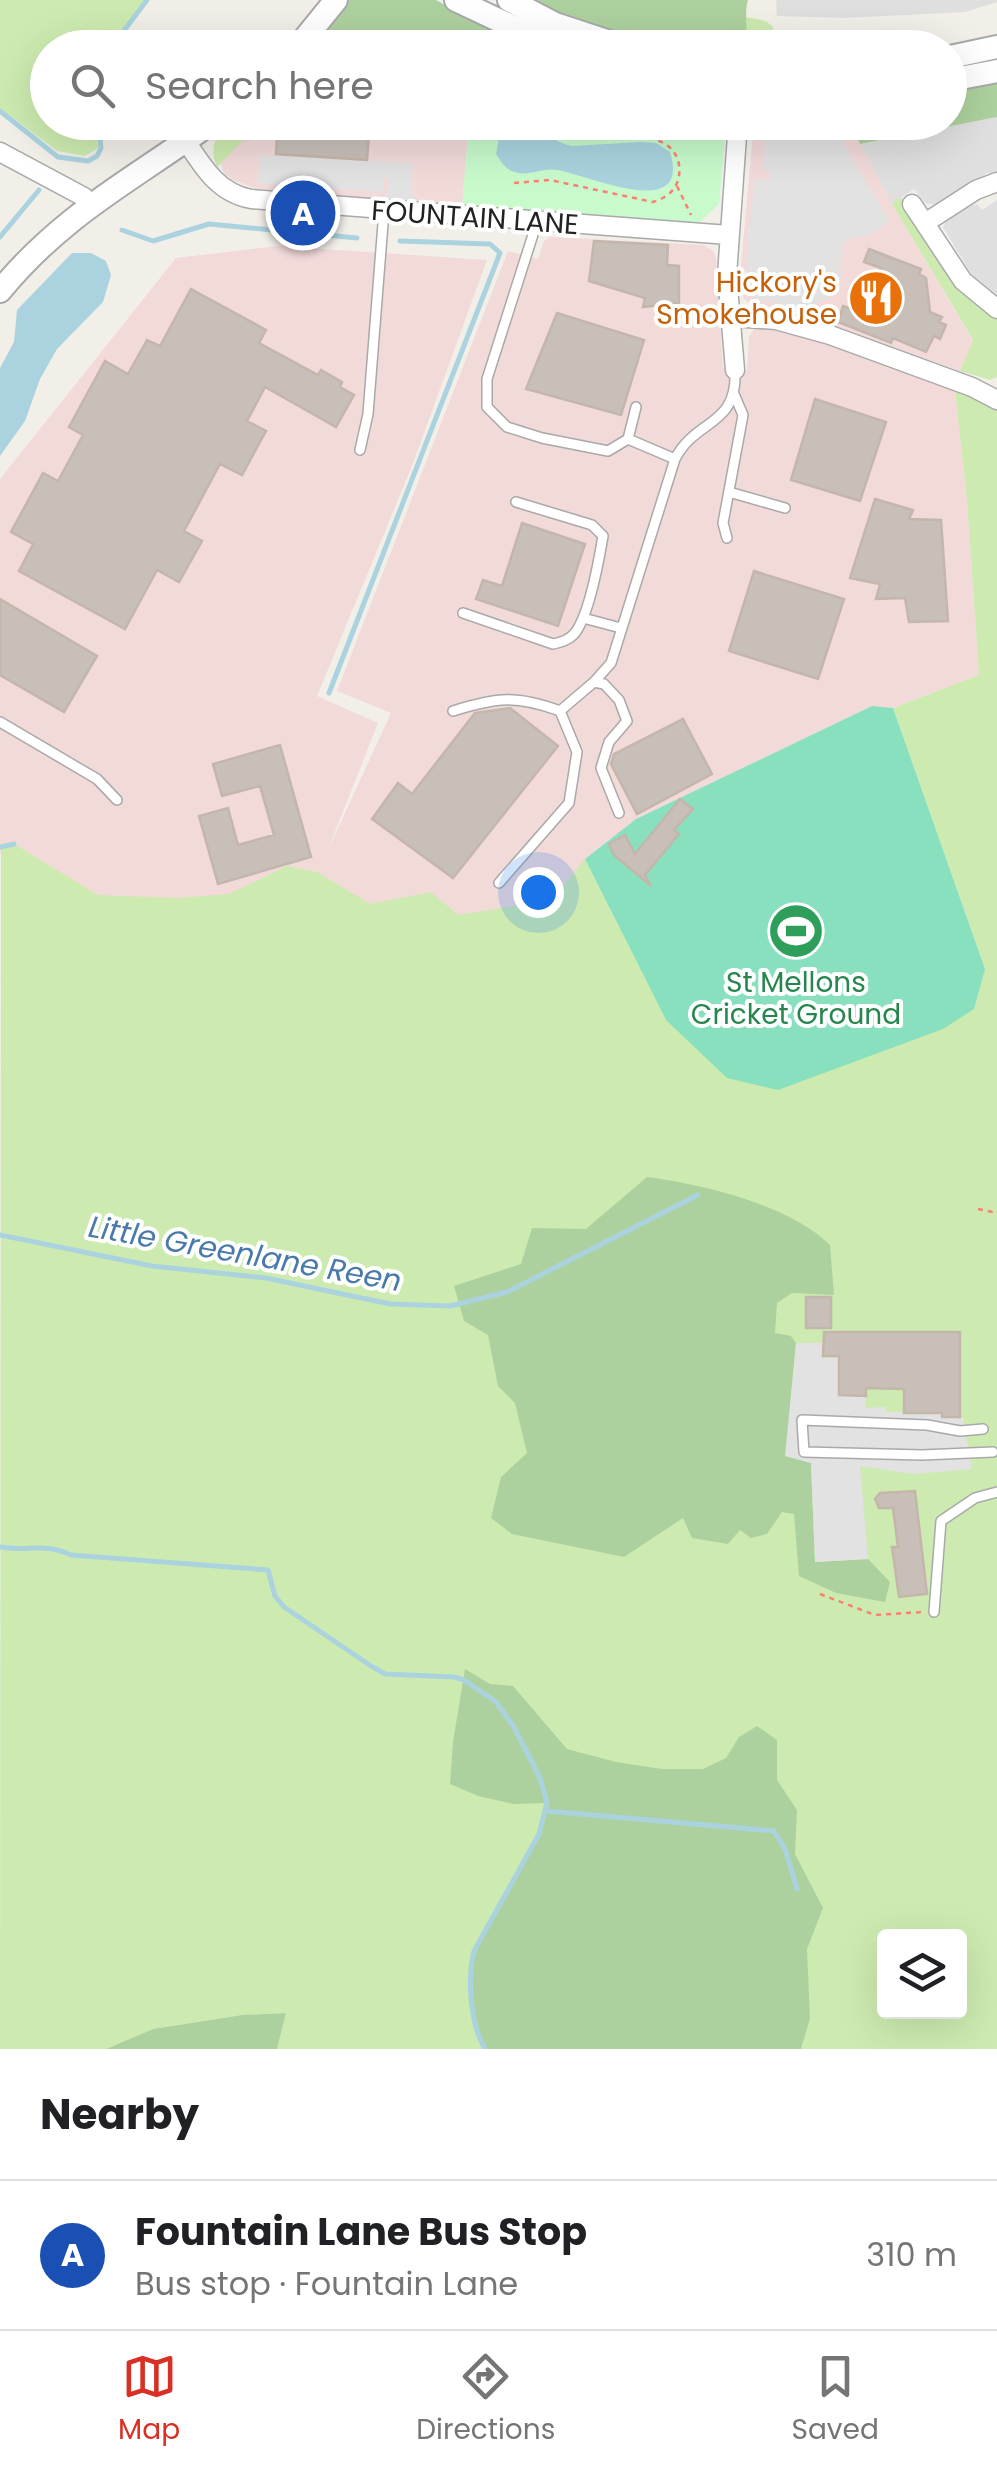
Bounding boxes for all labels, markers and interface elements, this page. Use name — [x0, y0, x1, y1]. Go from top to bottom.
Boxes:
search box — [30, 30, 967, 140]
icon: search — [65, 58, 120, 113]
text: Search here — [145, 59, 374, 112]
pin: A — [270, 176, 336, 250]
street label: FOUNTAIN LANE — [370, 191, 580, 244]
place label: Hickory's Smokehouse — [656, 263, 837, 334]
restaurant icon: Hickory's Smokehouse — [846, 268, 906, 328]
your location — [513, 867, 564, 918]
sports icon: St Mellons Cricket Ground — [766, 901, 826, 961]
place label: St Mellons Cricket Ground — [691, 963, 901, 1034]
water label: Little Greenlane Reen — [85, 1205, 405, 1302]
map controls — [877, 1929, 967, 2019]
button: layers — [877, 1929, 967, 2019]
text: Nearby — [40, 2085, 199, 2144]
text: Fountain Lane Bus Stop — [135, 2205, 587, 2258]
text: A — [61, 2232, 84, 2277]
text: 310 m — [866, 2232, 957, 2277]
text: Bus stop · Fountain Lane — [135, 2261, 518, 2306]
tab: Map — [118, 2349, 180, 2451]
tab: Directions — [416, 2349, 555, 2451]
tab: Saved — [792, 2349, 879, 2451]

